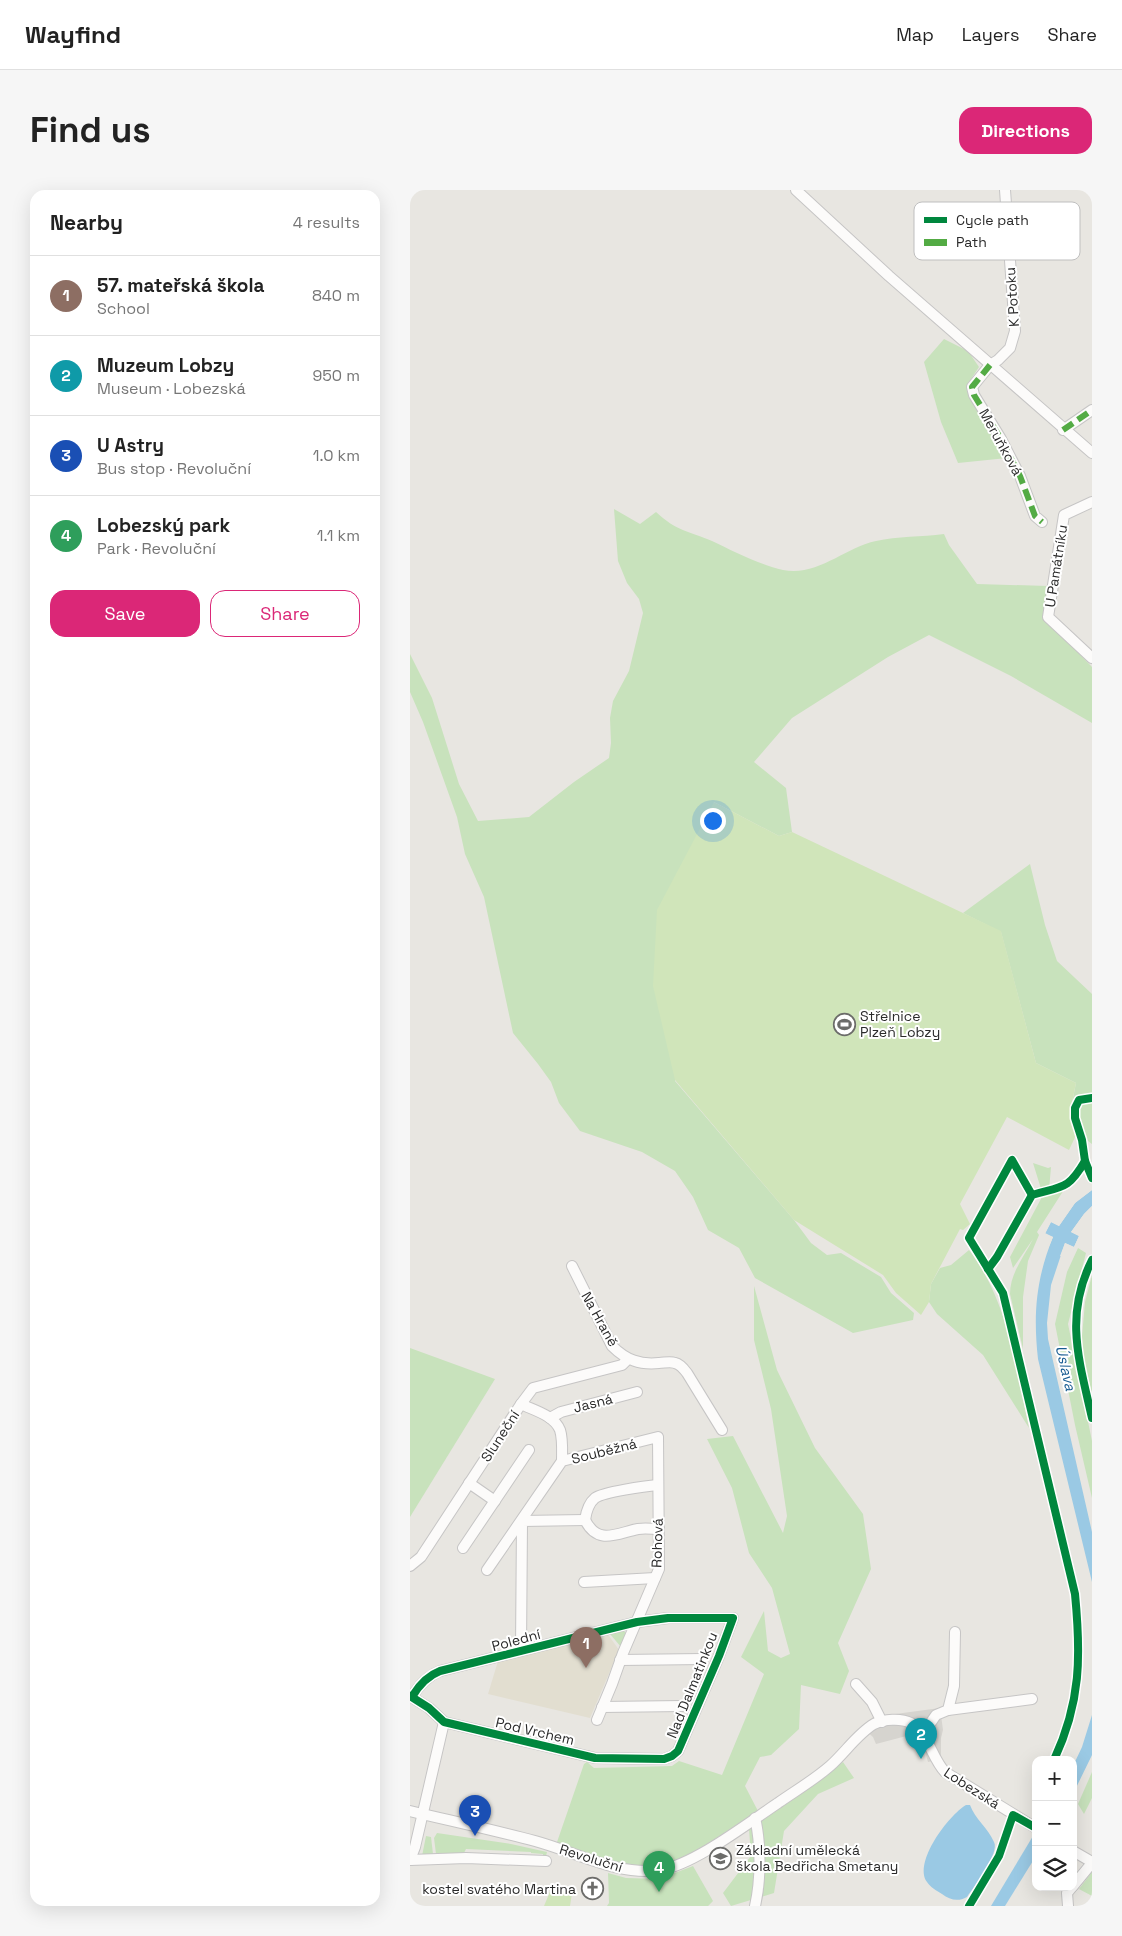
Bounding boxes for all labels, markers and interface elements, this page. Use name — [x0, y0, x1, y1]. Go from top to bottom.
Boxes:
text: Wayfind — [25, 19, 121, 50]
text: Map — [896, 23, 934, 46]
text: Layers — [962, 23, 1019, 46]
text: Share — [1047, 23, 1097, 46]
button: Directions — [959, 107, 1092, 154]
text: Find us — [30, 108, 151, 152]
legend — [914, 202, 1080, 260]
text: Nearby — [50, 209, 123, 236]
text: Cycle path — [956, 211, 1029, 229]
text: 4 results — [293, 212, 360, 233]
text: Path — [956, 233, 987, 251]
street label: K Potoku — [1001, 267, 1023, 327]
text: 57. mateřská škola — [97, 273, 265, 298]
text: 1 — [62, 285, 70, 306]
text: 840 m — [312, 285, 360, 306]
text: School — [97, 298, 150, 319]
text: Muzeum Lobzy — [97, 353, 234, 378]
text: 2 — [61, 365, 71, 386]
text: 950 m — [312, 365, 360, 386]
text: Museum · Lobezská — [97, 378, 246, 399]
street label: Meruňková — [975, 405, 1027, 479]
text: U Astry — [97, 433, 164, 458]
text: 3 — [61, 445, 71, 466]
text: 1.0 km — [313, 445, 360, 466]
text: Bus stop · Revoluční — [97, 458, 251, 479]
text: Lobezský park — [97, 513, 230, 538]
street label: U Památníku — [1041, 523, 1071, 609]
text: 4 — [61, 525, 71, 546]
text: 1.1 km — [317, 525, 360, 546]
text: Park · Revoluční — [97, 538, 216, 559]
button: Save — [50, 590, 200, 637]
button: Share — [210, 590, 360, 637]
your location — [700, 808, 726, 834]
place label: Střelnice Plzeň Lobzy — [860, 1007, 940, 1041]
sports icon: Střelnice Plzeň Lobzy — [832, 1012, 856, 1036]
street label: Na Hraně — [578, 1288, 622, 1350]
water label: Úslava — [1052, 1343, 1081, 1393]
street label: Jasná — [571, 1389, 615, 1417]
street label: Sluneční — [477, 1406, 524, 1465]
street label: Souběžná — [569, 1434, 639, 1468]
street label: Rohová — [647, 1518, 667, 1568]
street label: Polední — [490, 1625, 543, 1655]
pin: 1 — [570, 1627, 602, 1668]
street label: Nad Dalmatinkou — [662, 1629, 722, 1741]
street label: Pod Vrchem — [494, 1713, 576, 1749]
pin: 2 — [905, 1718, 937, 1759]
map controls — [1032, 1756, 1077, 1891]
button: + — [1032, 1756, 1077, 1801]
street label: Lobezská — [941, 1763, 1003, 1813]
pin: 3 — [459, 1795, 491, 1836]
button: − — [1032, 1801, 1077, 1846]
street label: Revoluční — [557, 1840, 625, 1876]
place label: Základní umělecká škola Bedřicha Smetany — [736, 1841, 898, 1875]
school or university icon: Základní umělecká škola Bedřicha Smetany — [708, 1846, 732, 1870]
button: layers — [1032, 1846, 1077, 1891]
pin: 4 — [643, 1851, 675, 1892]
church icon: kostel svatého Martina — [580, 1877, 604, 1901]
place label: kostel svatého Martina — [422, 1880, 576, 1898]

